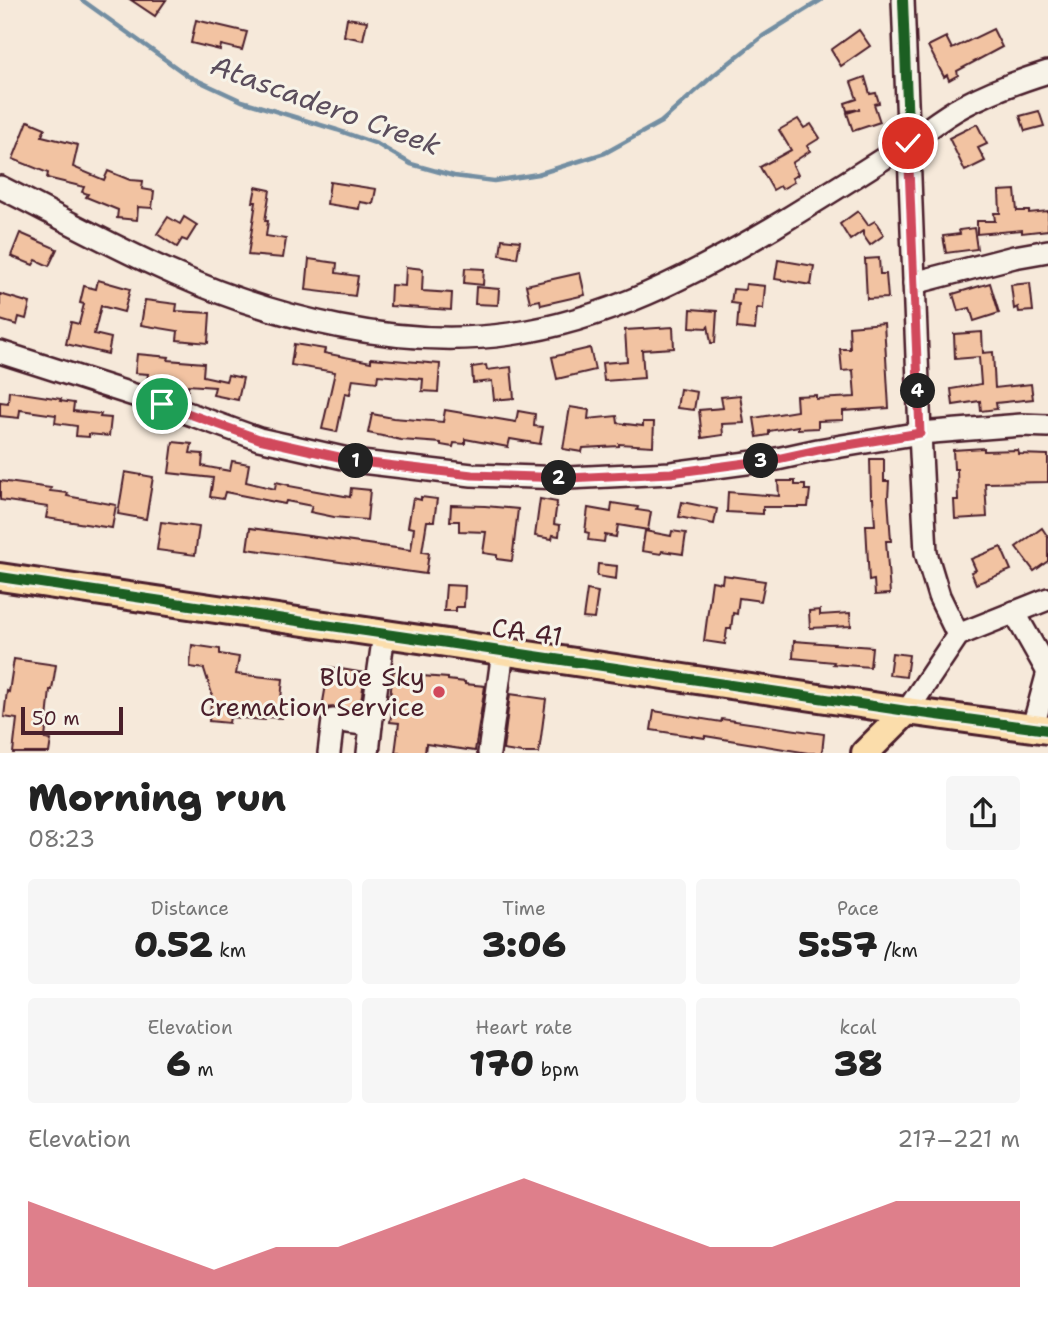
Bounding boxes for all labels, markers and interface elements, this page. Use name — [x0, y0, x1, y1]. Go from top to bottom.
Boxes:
water label: Atascadero Creek — [206, 46, 446, 164]
pin — [878, 113, 938, 173]
icon: check — [889, 124, 927, 162]
pin — [132, 374, 192, 434]
pin: 4 — [900, 374, 936, 408]
text: 4 — [911, 378, 924, 403]
icon: arrive — [143, 385, 181, 423]
pin: 1 — [338, 444, 374, 478]
pin: 3 — [744, 444, 778, 478]
text: 1 — [351, 448, 360, 473]
text: 3 — [754, 448, 767, 473]
pin: 2 — [542, 461, 576, 496]
text: 2 — [552, 465, 565, 490]
street label: CA 41 — [490, 609, 565, 654]
place label: Blue Sky Cremation Service — [200, 659, 425, 724]
marker: Blue Sky Cremation Service — [431, 684, 447, 700]
scale bar — [21, 704, 122, 736]
text: 50 m — [32, 706, 80, 731]
text: Morning run — [28, 772, 286, 823]
button: share — [946, 776, 1020, 850]
text: 08:23 — [28, 824, 95, 854]
text: Distance — [151, 896, 229, 921]
text: Time — [502, 896, 546, 921]
text: Pace — [837, 896, 879, 921]
text: 0.52 — [134, 921, 213, 968]
text: 3:06 — [482, 921, 566, 968]
text: 5:57 — [798, 921, 877, 968]
text: km — [213, 938, 246, 963]
text: /km — [877, 938, 918, 963]
text: Elevation — [147, 1015, 233, 1040]
text: Heart rate — [476, 1015, 572, 1040]
text: kcal — [840, 1015, 876, 1040]
text: 6 — [166, 1040, 191, 1087]
text: 170 — [469, 1040, 534, 1087]
text: 38 — [833, 1040, 883, 1087]
text: m — [191, 1057, 214, 1082]
text: bpm — [534, 1057, 579, 1082]
text: Elevation — [28, 1124, 131, 1154]
text: 217–221 m — [897, 1124, 1020, 1154]

